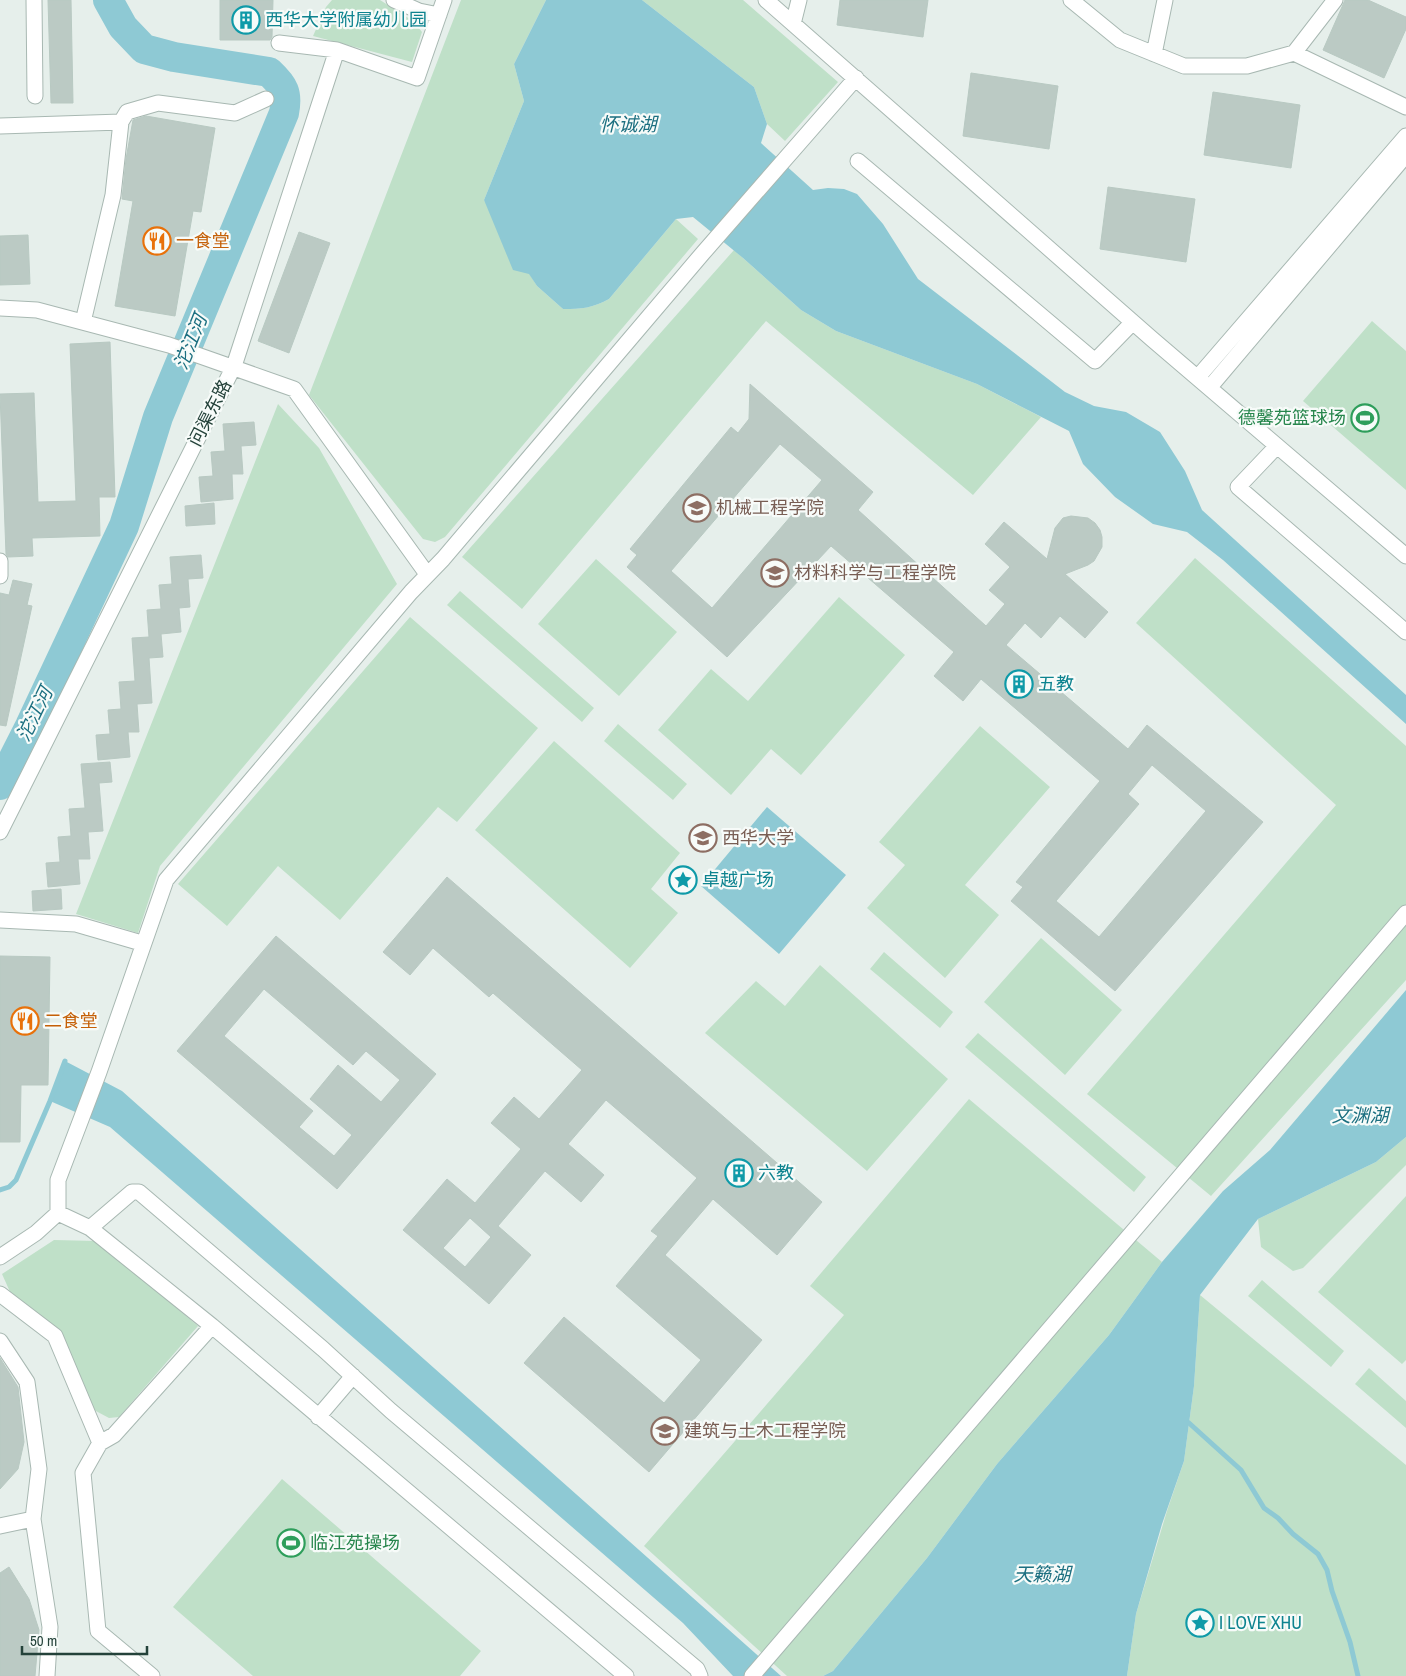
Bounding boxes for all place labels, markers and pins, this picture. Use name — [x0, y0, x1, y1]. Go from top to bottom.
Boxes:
building icon: 西华大学附属幼儿园 — [231, 5, 261, 35]
place label: 西华大学附属幼儿园 — [265, 7, 427, 32]
restaurant icon: 一食堂 — [142, 226, 172, 256]
place label: 一食堂 — [176, 228, 230, 253]
sports icon: 德馨苑篮球场 — [1350, 403, 1380, 433]
place label: 德馨苑篮球场 — [1238, 405, 1346, 430]
school or university icon: 机械工程学院 — [682, 493, 712, 523]
place label: 机械工程学院 — [716, 495, 824, 520]
school or university icon: 材料科学与工程学院 — [760, 558, 790, 588]
place label: 材料科学与工程学院 — [794, 560, 956, 585]
building icon: 五教 — [1004, 669, 1034, 699]
place label: 五教 — [1038, 671, 1074, 696]
school or university icon: 西华大学 — [688, 823, 718, 853]
place label: 西华大学 — [722, 825, 794, 850]
place icon: 卓越广场 — [668, 865, 698, 895]
place label: 卓越广场 — [702, 867, 774, 892]
restaurant icon: 二食堂 — [10, 1006, 40, 1036]
place label: 二食堂 — [44, 1008, 98, 1033]
building icon: 六教 — [724, 1158, 754, 1188]
place label: 六教 — [758, 1160, 794, 1185]
school or university icon: 建筑与土木工程学院 — [650, 1416, 680, 1446]
place label: 建筑与土木工程学院 — [684, 1418, 846, 1443]
sports icon: 临江苑操场 — [276, 1528, 306, 1558]
place label: 临江苑操场 — [310, 1530, 400, 1555]
place icon: I LOVE XHU — [1185, 1608, 1215, 1638]
place label: I LOVE XHU — [1219, 1610, 1302, 1635]

